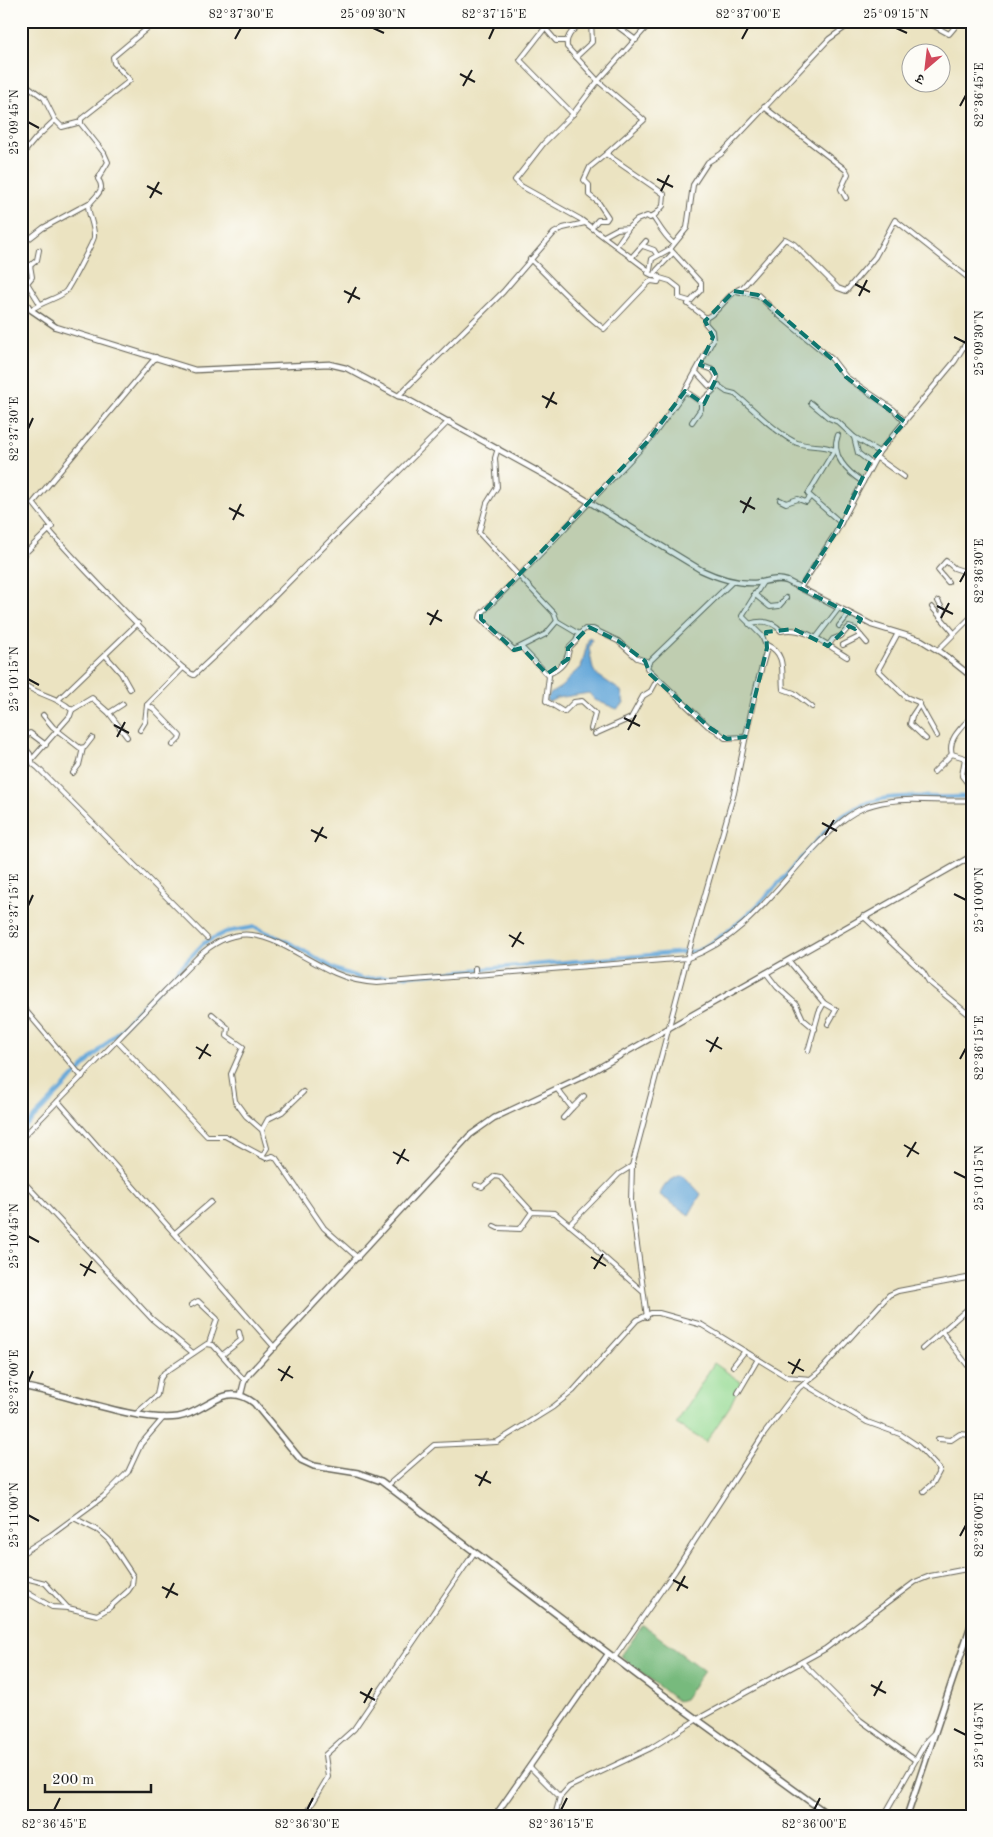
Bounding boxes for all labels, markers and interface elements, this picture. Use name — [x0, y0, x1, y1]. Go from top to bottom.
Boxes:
text: 25°09'30"N — [340, 8, 406, 21]
text: 82°37'15"E — [462, 8, 526, 21]
text: 25°09'15"N — [863, 8, 929, 21]
text: 82°37'30"E — [209, 9, 273, 21]
text: 82°37'00"E — [716, 9, 780, 21]
north arrow — [900, 42, 950, 92]
text: 82°36'45"E — [973, 63, 986, 127]
text: उ — [913, 70, 928, 87]
text: 25°09'45"N — [8, 89, 21, 155]
text: 25°09'30"N — [973, 310, 986, 376]
text: 82°37'30"E — [9, 397, 21, 461]
text: 82°36'30"E — [974, 539, 986, 603]
text: 25°10'15"N — [8, 646, 21, 712]
text: 25°10'00"N — [973, 867, 986, 933]
text: 82°37'15"E — [8, 874, 21, 938]
text: 82°36'15"E — [973, 1016, 986, 1080]
text: 25°10'15"N — [973, 1145, 986, 1211]
text: 25°10'45"N — [8, 1203, 21, 1269]
text: 82°37'00"E — [9, 1350, 21, 1414]
text: 25°11'00"N — [8, 1482, 21, 1548]
text: 82°36'00"E — [974, 1493, 986, 1557]
text: 25°10'45"N — [973, 1702, 986, 1768]
scale bar — [45, 1762, 151, 1794]
text: 200 m — [52, 1773, 94, 1788]
text: 82°36'45"E — [22, 1818, 86, 1831]
text: 82°36'15"E — [529, 1818, 593, 1831]
text: 82°36'30"E — [275, 1819, 339, 1831]
text: 82°36'00"E — [782, 1819, 846, 1831]

